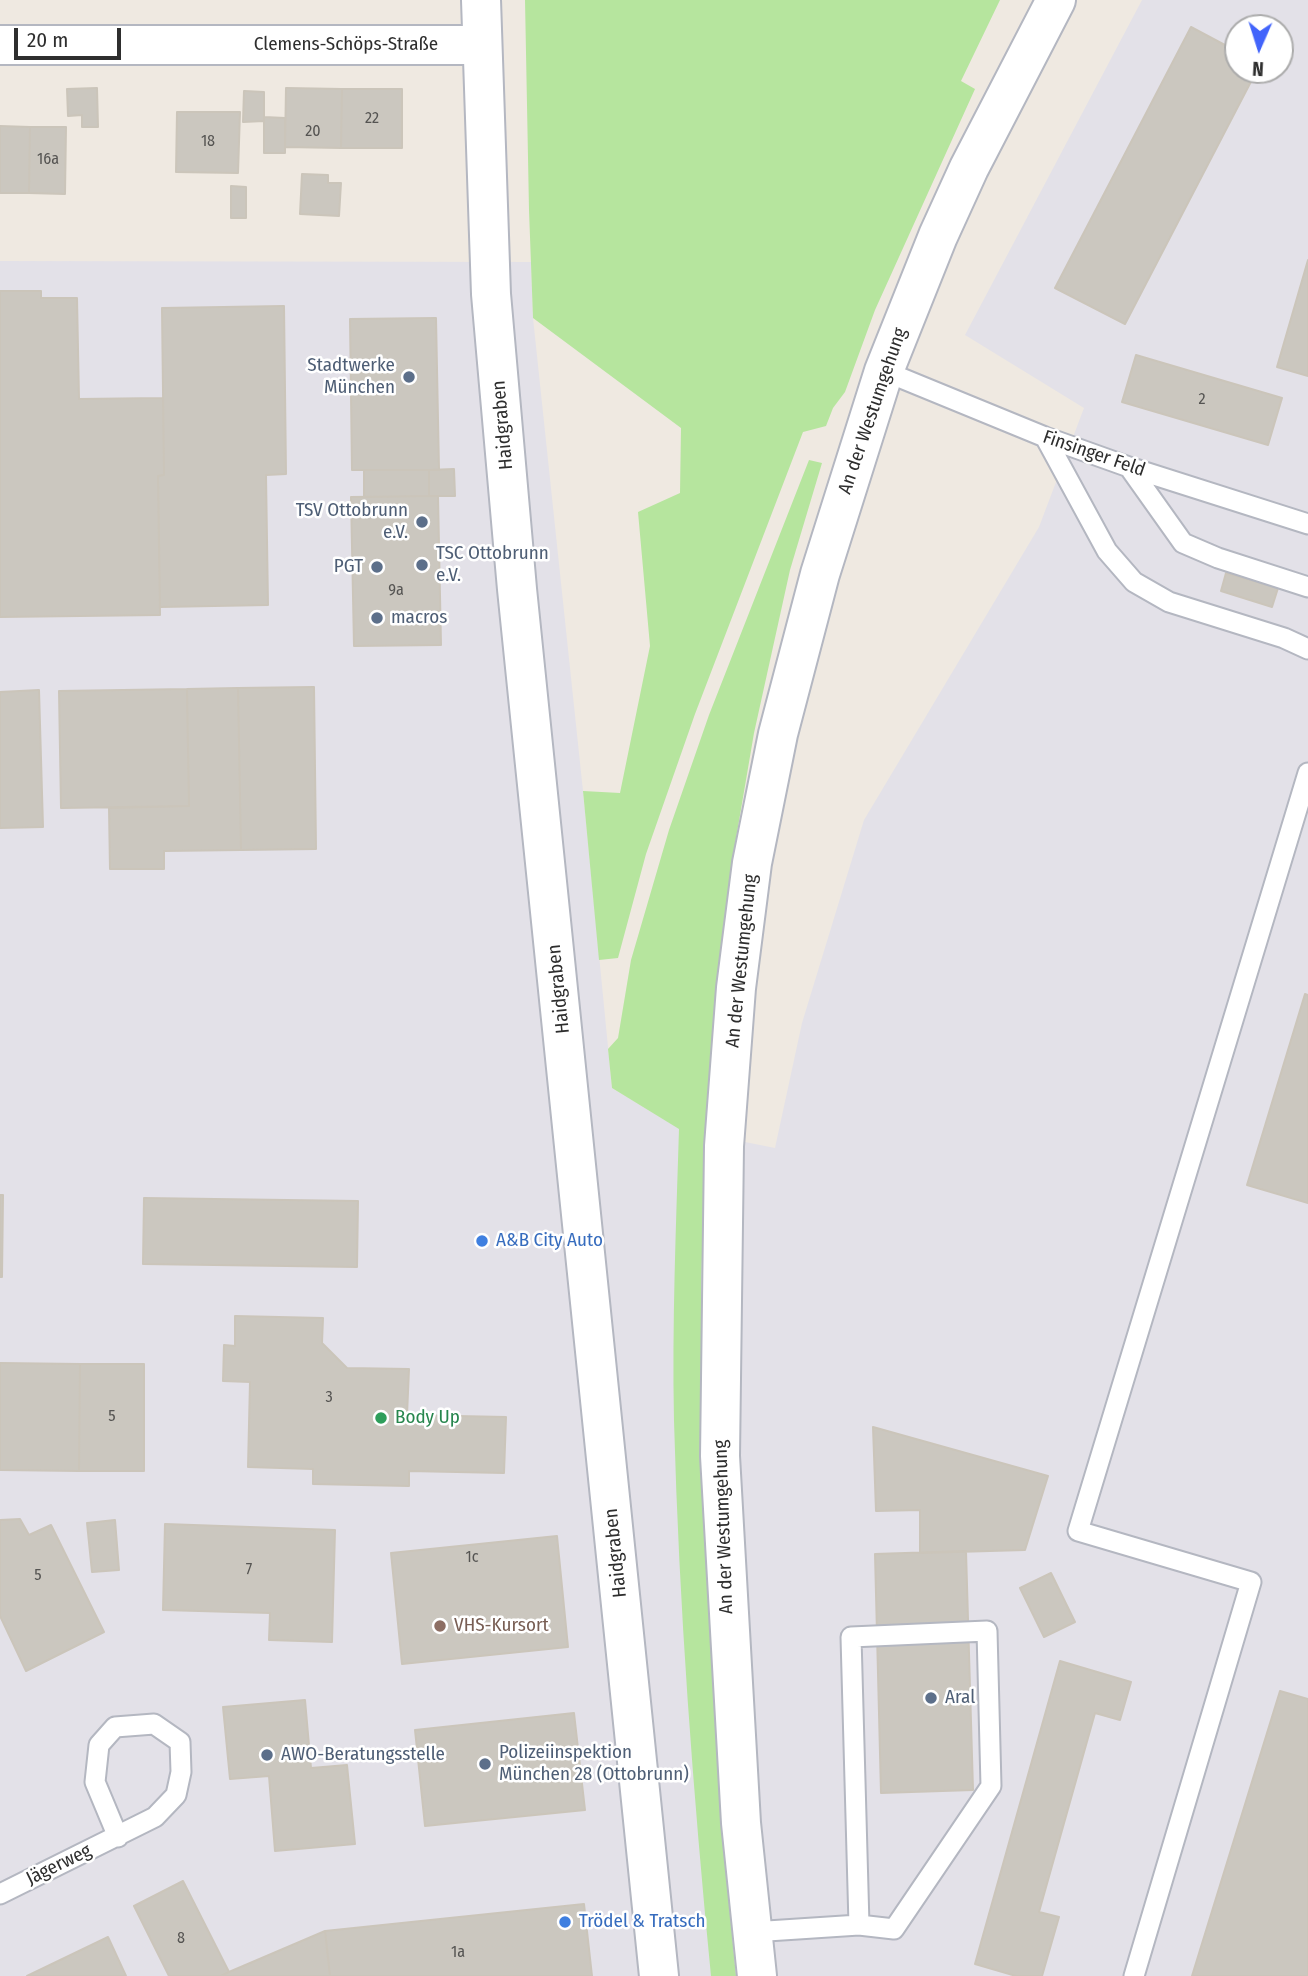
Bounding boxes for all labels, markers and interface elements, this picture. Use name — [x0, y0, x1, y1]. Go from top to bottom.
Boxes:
scale bar — [18, 14, 124, 58]
north arrow — [1224, 14, 1294, 84]
text: 20 m — [27, 27, 68, 53]
street label: Clemens-Schöps-Straße — [254, 34, 438, 56]
text: N — [1252, 57, 1264, 80]
house number: 22 — [365, 109, 379, 129]
house number: 20 — [305, 122, 321, 142]
house number: 18 — [201, 132, 215, 152]
house number: 16a — [37, 150, 59, 170]
street label: An der Westumgehung — [834, 325, 912, 497]
place label: Stadtwerke München — [307, 355, 395, 399]
marker: Stadtwerke München — [401, 369, 417, 385]
street label: Haidgraben — [488, 379, 518, 471]
house number: 2 — [1198, 390, 1206, 410]
street label: Finsinger Feld — [1040, 426, 1148, 482]
place label: TSV Ottobrunn e.V. — [296, 500, 408, 544]
marker: TSV Ottobrunn e.V. — [414, 514, 430, 530]
place label: TSC Ottobrunn e.V. — [436, 543, 549, 587]
place label: PGT — [334, 556, 363, 578]
marker: TSC Ottobrunn e.V. — [414, 557, 430, 573]
marker: PGT — [369, 559, 385, 575]
house number: 9a — [388, 581, 404, 601]
place label: macros — [391, 607, 447, 629]
marker: macros — [369, 610, 385, 626]
street label: An der Westumgehung — [722, 873, 762, 1049]
street label: Haidgraben — [543, 943, 575, 1035]
place label: A&B City Auto — [496, 1230, 603, 1252]
marker: A&B City Auto — [474, 1233, 490, 1249]
house number: 3 — [325, 1388, 333, 1408]
house number: 5 — [108, 1407, 116, 1427]
place label: Body Up — [395, 1407, 460, 1429]
marker: Body Up — [373, 1410, 389, 1426]
street label: An der Westumgehung — [710, 1439, 738, 1615]
street label: Haidgraben — [600, 1507, 632, 1599]
house number: 1c — [465, 1548, 479, 1568]
house number: 7 — [246, 1560, 252, 1580]
house number: 5 — [34, 1566, 42, 1586]
place label: VHS-Kursort — [454, 1615, 549, 1637]
marker: VHS-Kursort — [432, 1618, 448, 1634]
place label: Aral — [945, 1687, 975, 1709]
marker: Aral — [923, 1690, 939, 1706]
place label: Polizeiinspektion München 28 (Ottobrunn) — [499, 1742, 689, 1786]
place label: AWO-Beratungsstelle — [281, 1744, 445, 1766]
marker: AWO-Beratungsstelle — [259, 1747, 275, 1763]
marker: Polizeiinspektion München 28 (Ottobrunn) — [477, 1756, 493, 1772]
street label: Jägerweg — [23, 1839, 95, 1891]
place label: Trödel & Tratsch — [579, 1911, 706, 1933]
marker: Trödel & Tratsch — [557, 1914, 573, 1930]
house number: 8 — [177, 1929, 185, 1949]
house number: 1a — [451, 1943, 465, 1963]

